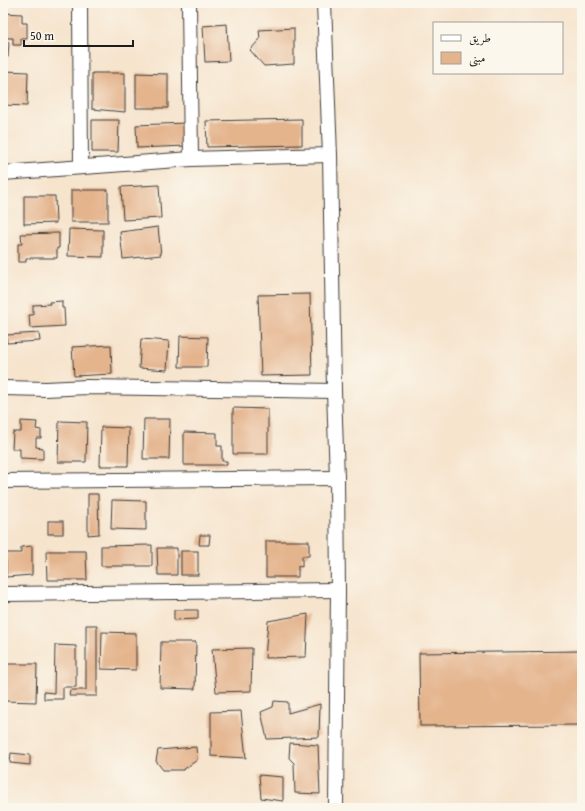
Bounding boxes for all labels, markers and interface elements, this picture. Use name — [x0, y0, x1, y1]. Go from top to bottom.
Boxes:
scale bar — [24, 22, 133, 48]
legend — [433, 22, 563, 74]
text: 50 m — [30, 27, 54, 44]
text: طريق — [469, 29, 491, 46]
text: مبنى — [469, 49, 485, 67]

